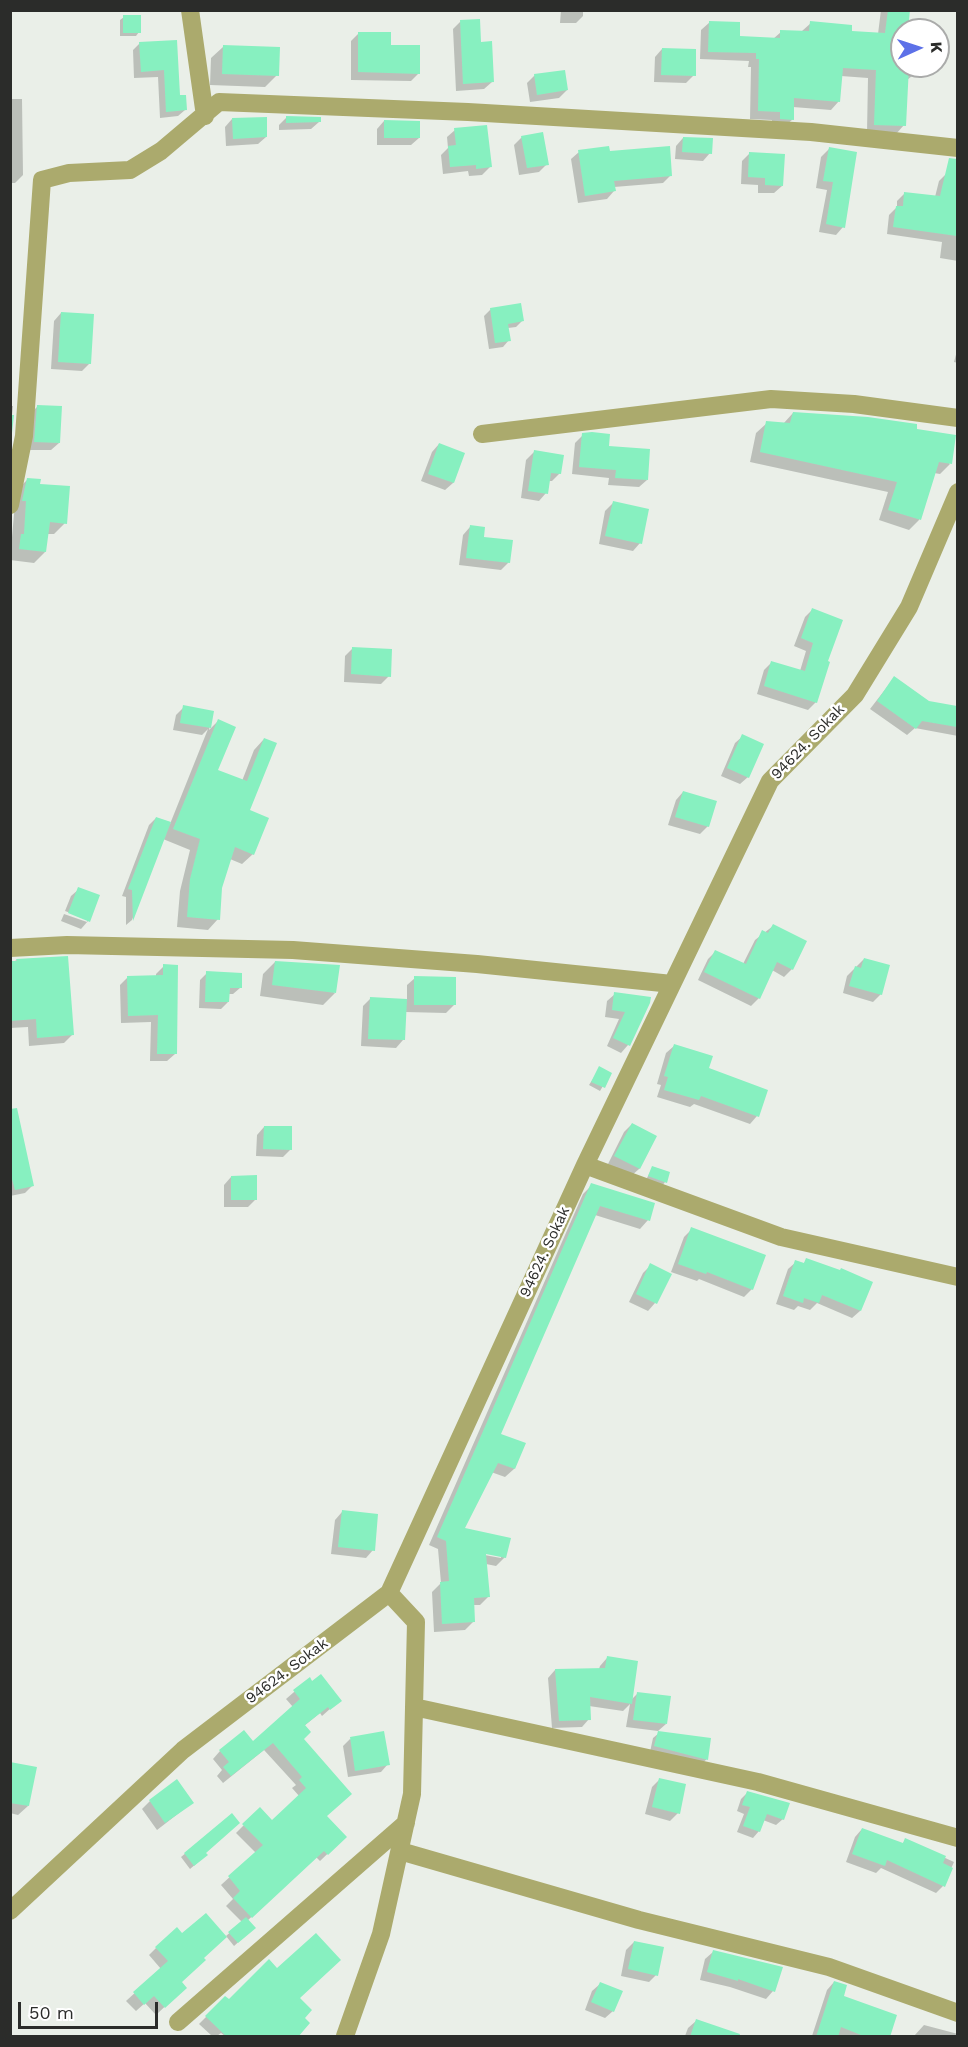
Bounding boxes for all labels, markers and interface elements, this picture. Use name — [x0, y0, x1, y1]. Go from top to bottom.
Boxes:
north arrow — [890, 18, 950, 78]
text: K — [927, 41, 946, 53]
street label: 94624. Sokak — [768, 701, 848, 783]
street label: 94624. Sokak — [516, 1204, 574, 1300]
street label: 94624. Sokak — [242, 1634, 332, 1708]
scale bar — [21, 1990, 160, 2028]
text: 50 m — [29, 2002, 74, 2023]

